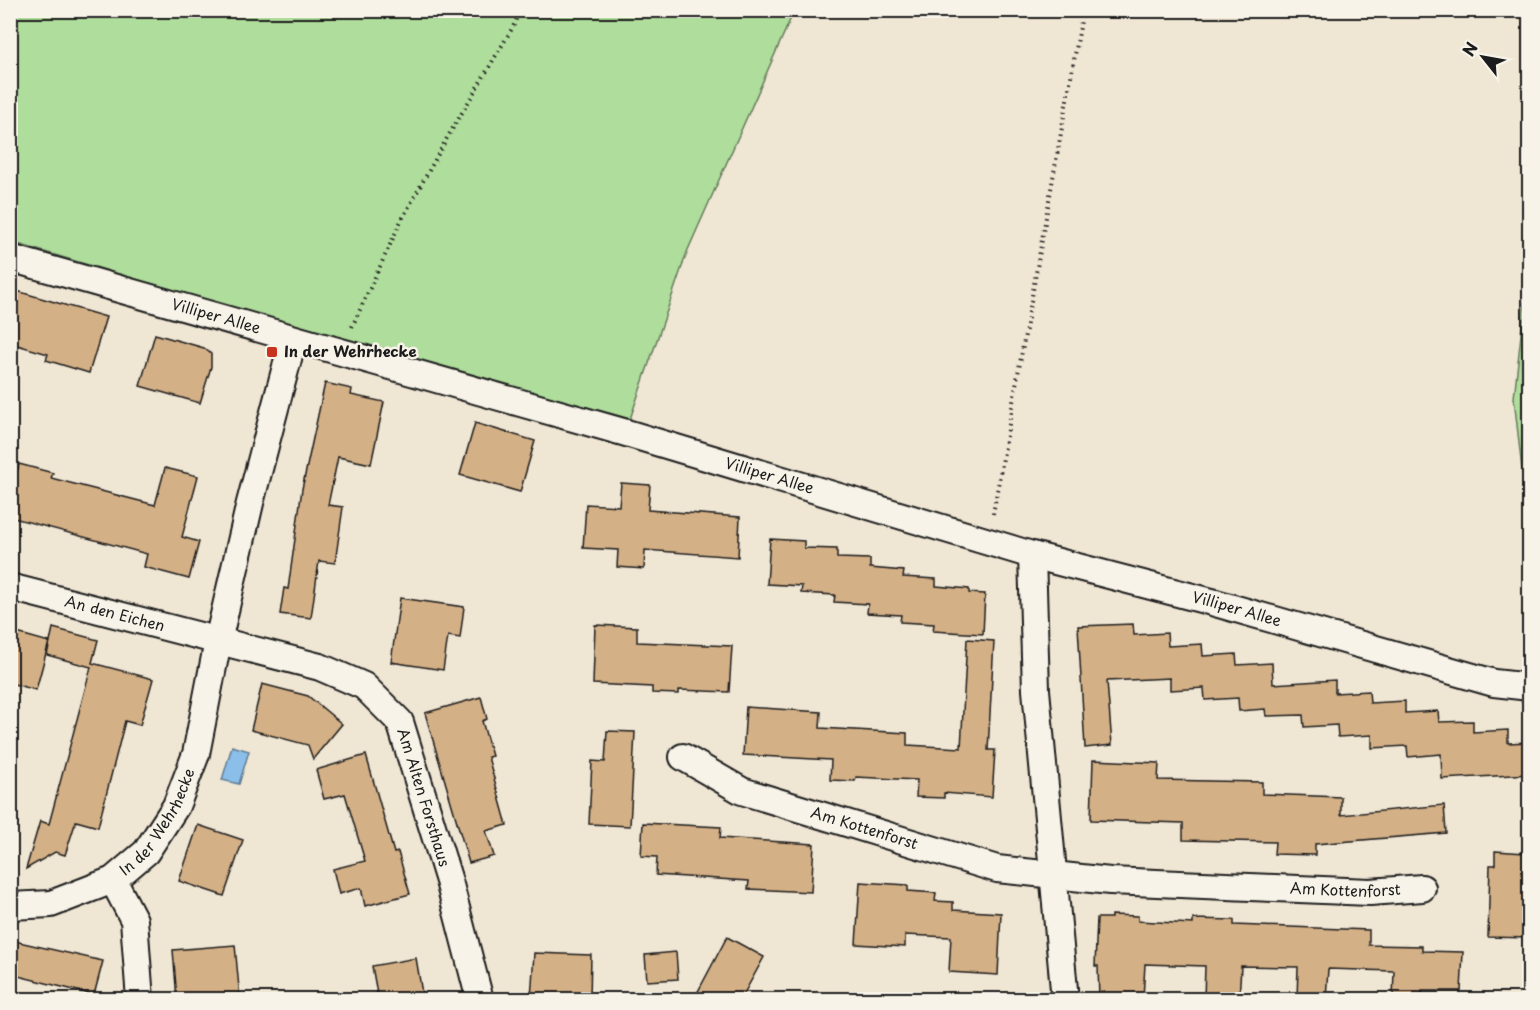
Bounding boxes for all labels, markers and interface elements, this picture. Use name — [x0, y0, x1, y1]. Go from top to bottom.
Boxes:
north arrow — [1453, 27, 1513, 87]
text: N — [1456, 37, 1483, 60]
street label: Villiper Allee — [169, 291, 264, 339]
place label: In der Wehrhecke — [284, 339, 417, 362]
marker: In der Wehrhecke — [265, 345, 279, 359]
street label: Villiper Allee — [723, 450, 817, 499]
street label: Villiper Allee — [1190, 584, 1284, 631]
street label: An den Eichen — [62, 589, 167, 636]
street label: Am Alten Forsthaus — [393, 725, 457, 869]
street label: In der Wehrhecke — [113, 765, 199, 880]
street label: Am Kottenforst — [808, 800, 921, 854]
street label: Am Kottenforst — [1290, 876, 1401, 902]

